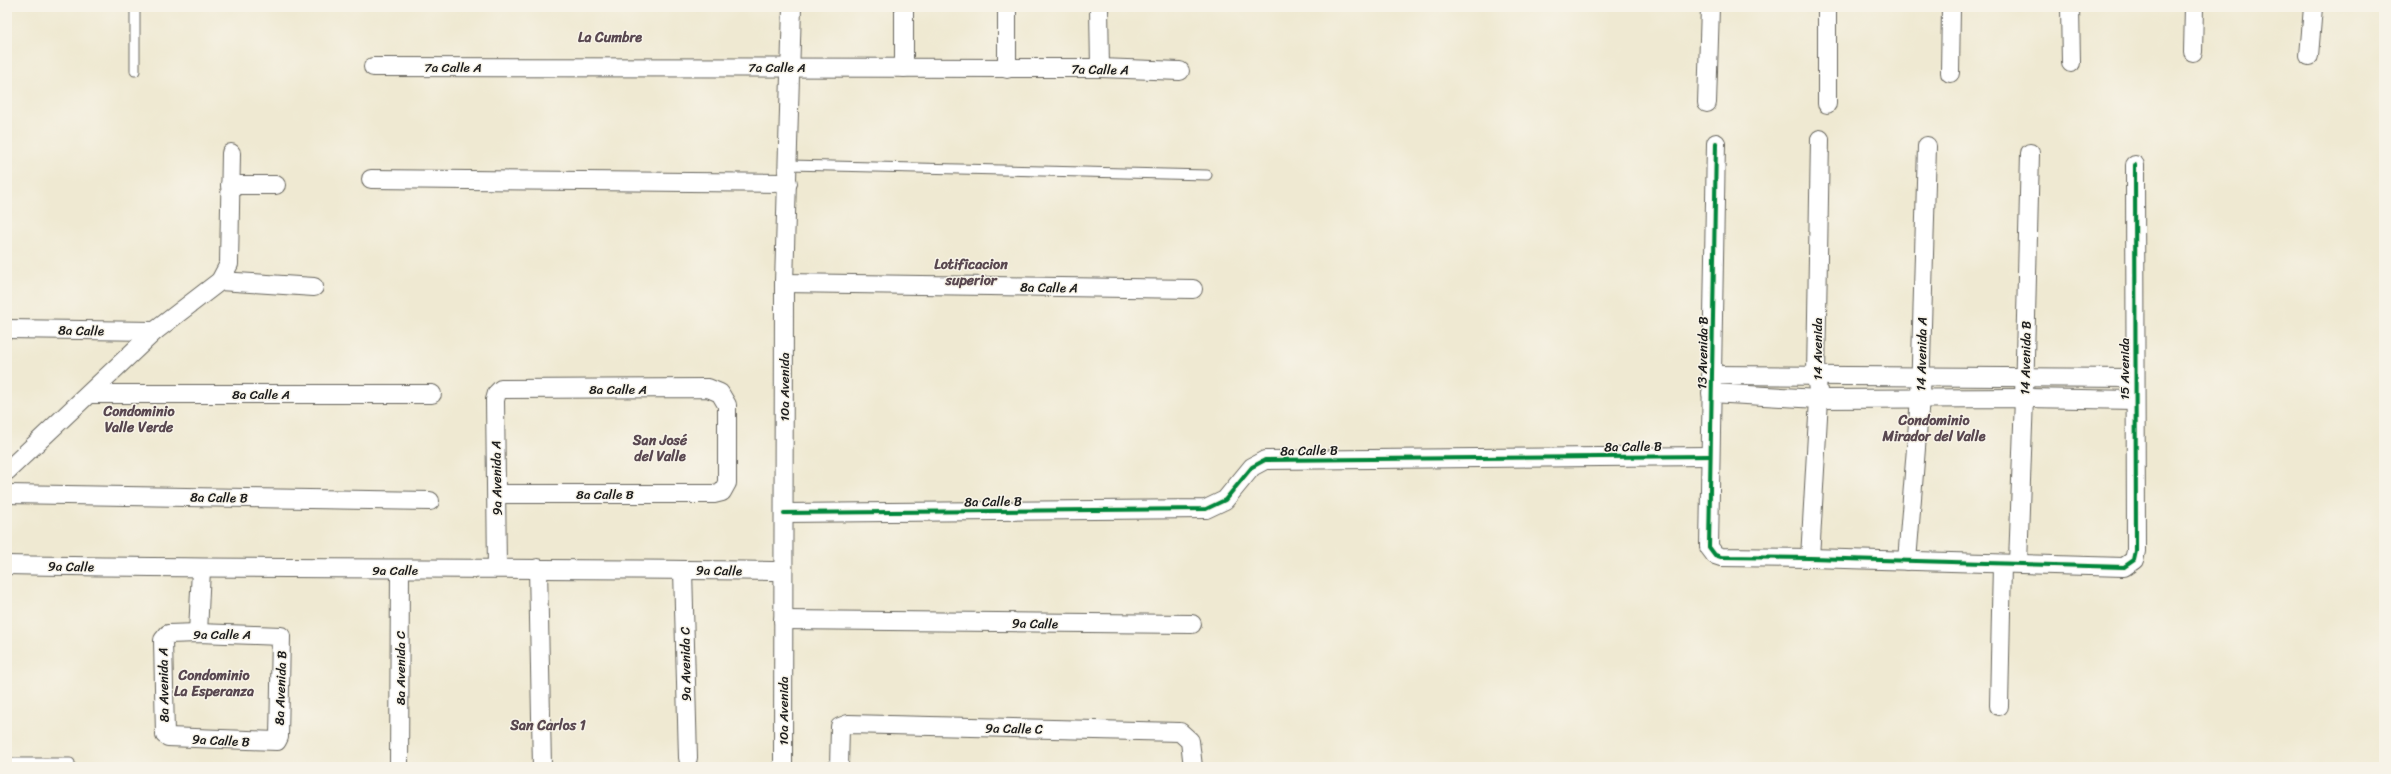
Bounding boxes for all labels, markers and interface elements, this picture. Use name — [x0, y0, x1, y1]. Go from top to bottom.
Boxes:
district label: La Cumbre — [578, 25, 642, 50]
street label: 7a Calle A — [424, 56, 482, 79]
street label: 7a Calle A — [748, 56, 806, 79]
street label: 7a Calle A — [1071, 57, 1129, 82]
district label: Lotificacion superior — [934, 252, 1008, 293]
street label: 8a Calle A — [1020, 275, 1078, 300]
street label: 13 Avenida B — [1690, 316, 1715, 390]
street label: 14 Avenida — [1806, 317, 1829, 380]
street label: 14 Avenida A — [1909, 317, 1934, 391]
street label: 8a Calle — [58, 319, 104, 342]
street label: 14 Avenida B — [2013, 321, 2038, 395]
street label: 15 Avenida — [2113, 337, 2136, 400]
street label: 10a Avenida — [773, 352, 796, 421]
street label: 8a Calle A — [589, 378, 647, 401]
street label: 8a Calle A — [232, 383, 290, 406]
district label: Condominio Valle Verde — [102, 399, 175, 440]
district label: Condominio Mirador del Valle — [1881, 408, 1986, 449]
district label: San José del Valle — [632, 428, 688, 469]
street label: 8a Calle B — [1604, 434, 1662, 459]
street label: 8a Calle B — [1280, 438, 1338, 463]
street label: 9a Avenida A — [484, 440, 509, 516]
street label: 8a Calle B — [576, 483, 634, 506]
street label: 8a Calle B — [190, 485, 248, 510]
street label: 8a Calle B — [964, 489, 1022, 514]
street label: 9a Calle — [48, 555, 94, 578]
street label: 9a Calle — [372, 559, 418, 582]
street label: 9a Calle — [696, 559, 742, 582]
street label: 9a Calle — [1012, 612, 1058, 635]
street label: 9a Calle A — [193, 623, 251, 646]
street label: 9a Avenida C — [673, 626, 698, 701]
street label: 8a Avenida C — [389, 631, 412, 705]
street label: 8a Avenida A — [151, 647, 176, 723]
street label: 8a Avenida B — [268, 650, 293, 726]
district label: Condominio La Esperanza — [174, 663, 254, 704]
street label: 10a Avenida — [772, 676, 795, 745]
district label: San Carlos 1 — [509, 713, 586, 738]
street label: 9a Calle C — [985, 716, 1043, 741]
street label: 9a Calle B — [191, 727, 250, 753]

